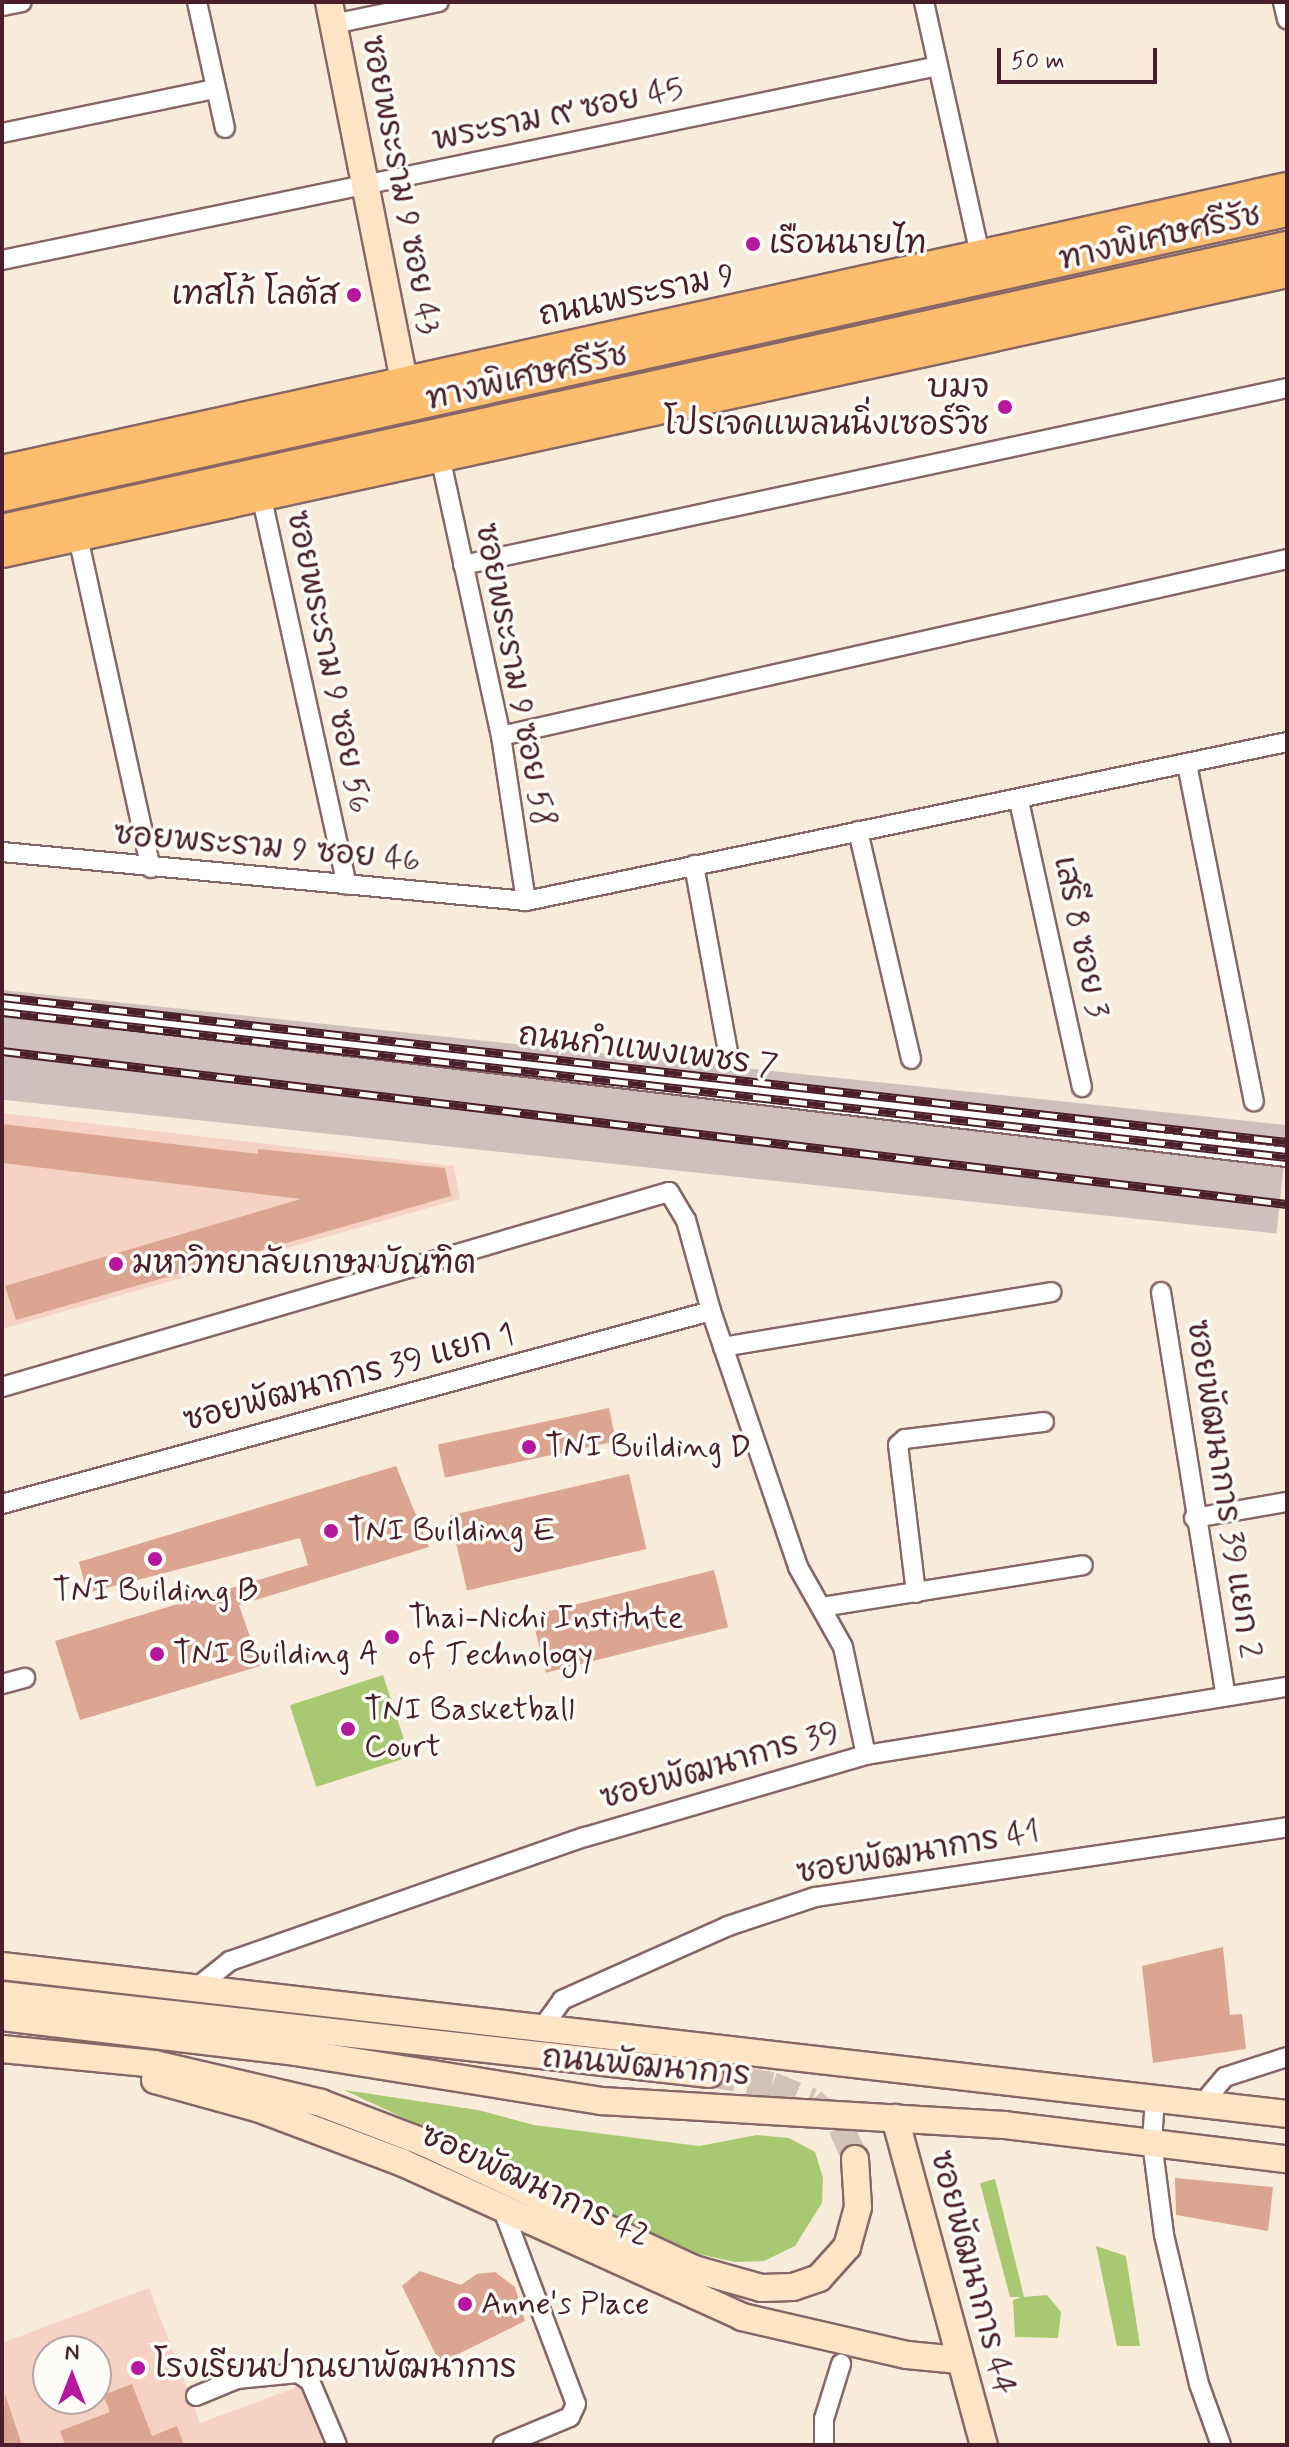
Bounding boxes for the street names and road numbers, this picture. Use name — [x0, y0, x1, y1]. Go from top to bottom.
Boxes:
street label: ซอยพระราม 9 ซอย 43 — [352, 32, 448, 338]
street label: พระราม ๙ ซอย 45 — [429, 70, 687, 160]
street label: ทางพิเศษศรีรัช — [1055, 196, 1265, 280]
street label: ถนนพระราม 9 — [536, 257, 738, 335]
street label: ทางพิเศษศรีรัช — [422, 336, 632, 420]
street label: ซอยพระราม 9 ซอย 56 — [277, 507, 379, 817]
street label: ซอยพระราม 9 ซอย 58 — [466, 520, 562, 830]
street label: ซอยพระราม 9 ซอย 46 — [112, 815, 422, 881]
street label: เสรี 8 ซอย 3 — [1044, 853, 1116, 1021]
street label: ถนนกำแพงเพชร 7 — [516, 1016, 780, 1086]
street label: ซอยพัฒนาการ 39 แยก 1 — [180, 1315, 518, 1441]
street label: ซอยพัฒนาการ 39 แยก 2 — [1177, 1317, 1269, 1661]
street label: ซอยพัฒนาการ 39 — [596, 1714, 844, 1818]
street label: ซอยพัฒนาการ 41 — [794, 1813, 1042, 1893]
street label: ถนนพัฒนาการ — [540, 2039, 752, 2095]
street label: ซอยพัฒนาการ 42 — [414, 2116, 656, 2256]
street label: ซอยพัฒนาการ 44 — [921, 2147, 1023, 2399]

